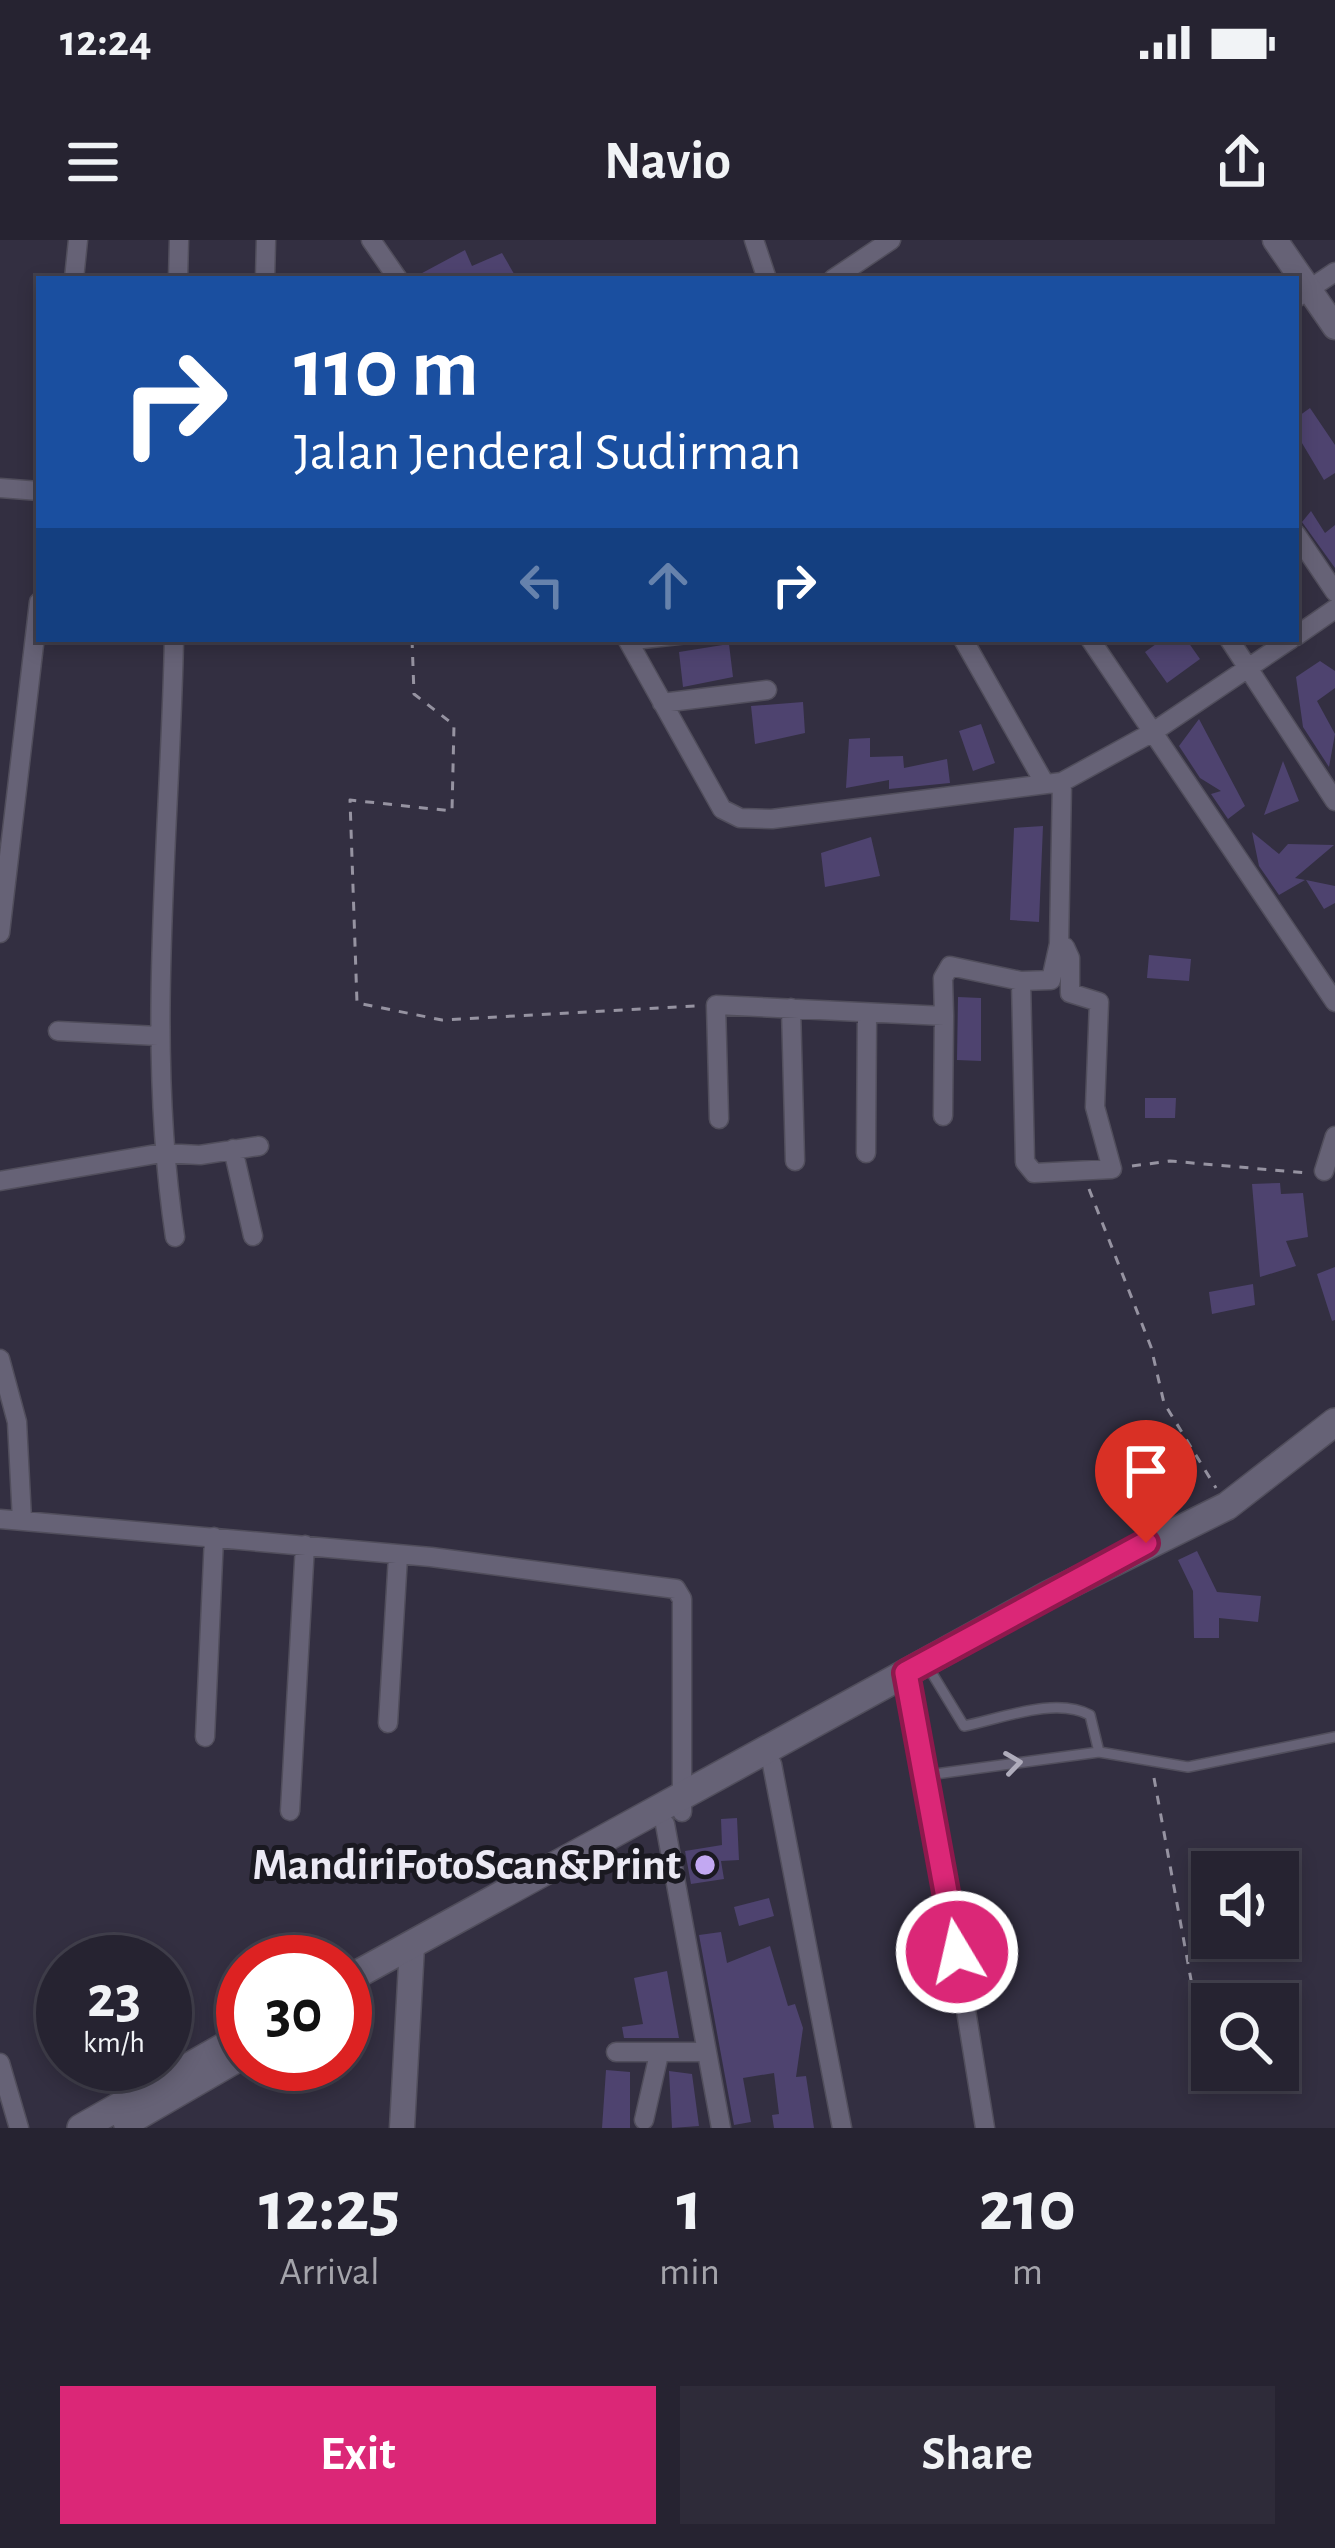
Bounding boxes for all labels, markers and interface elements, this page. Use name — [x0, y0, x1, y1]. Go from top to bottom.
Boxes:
text: 12:24 — [60, 19, 152, 64]
icon: menu — [60, 129, 126, 195]
icon: share — [1209, 129, 1275, 195]
text: Navio — [604, 135, 731, 189]
icon: right — [96, 324, 252, 480]
text: 110 m — [294, 328, 479, 412]
text: Jalan Jenderal Sudirman — [294, 426, 801, 480]
icon: left — [509, 552, 575, 618]
icon: ahead — [635, 552, 701, 618]
icon: right — [761, 552, 827, 618]
pin — [1095, 1420, 1197, 1543]
icon: arrive — [1113, 1438, 1179, 1504]
one-way arrow — [1004, 1751, 1023, 1777]
place label: MandiriFotoScan&Print — [252, 1843, 681, 1888]
map controls — [1191, 1851, 1299, 2091]
button: sound — [1191, 1851, 1299, 1959]
marker: MandiriFotoScan&Print — [692, 1852, 718, 1878]
position arrow — [894, 1889, 1020, 2015]
speed limit sign: 30 — [216, 1935, 372, 2091]
text: 23 — [87, 1968, 141, 2028]
button: search — [1191, 1983, 1299, 2091]
text: km/h — [83, 2028, 145, 2058]
text: 12:25 — [259, 2171, 400, 2243]
text: 1 — [677, 2171, 702, 2243]
text: 210 — [979, 2171, 1076, 2243]
text: Arrival — [279, 2253, 380, 2292]
text: min — [659, 2253, 720, 2292]
text: m — [1012, 2253, 1043, 2292]
button: Exit — [60, 2386, 656, 2524]
button: Share — [680, 2386, 1275, 2524]

